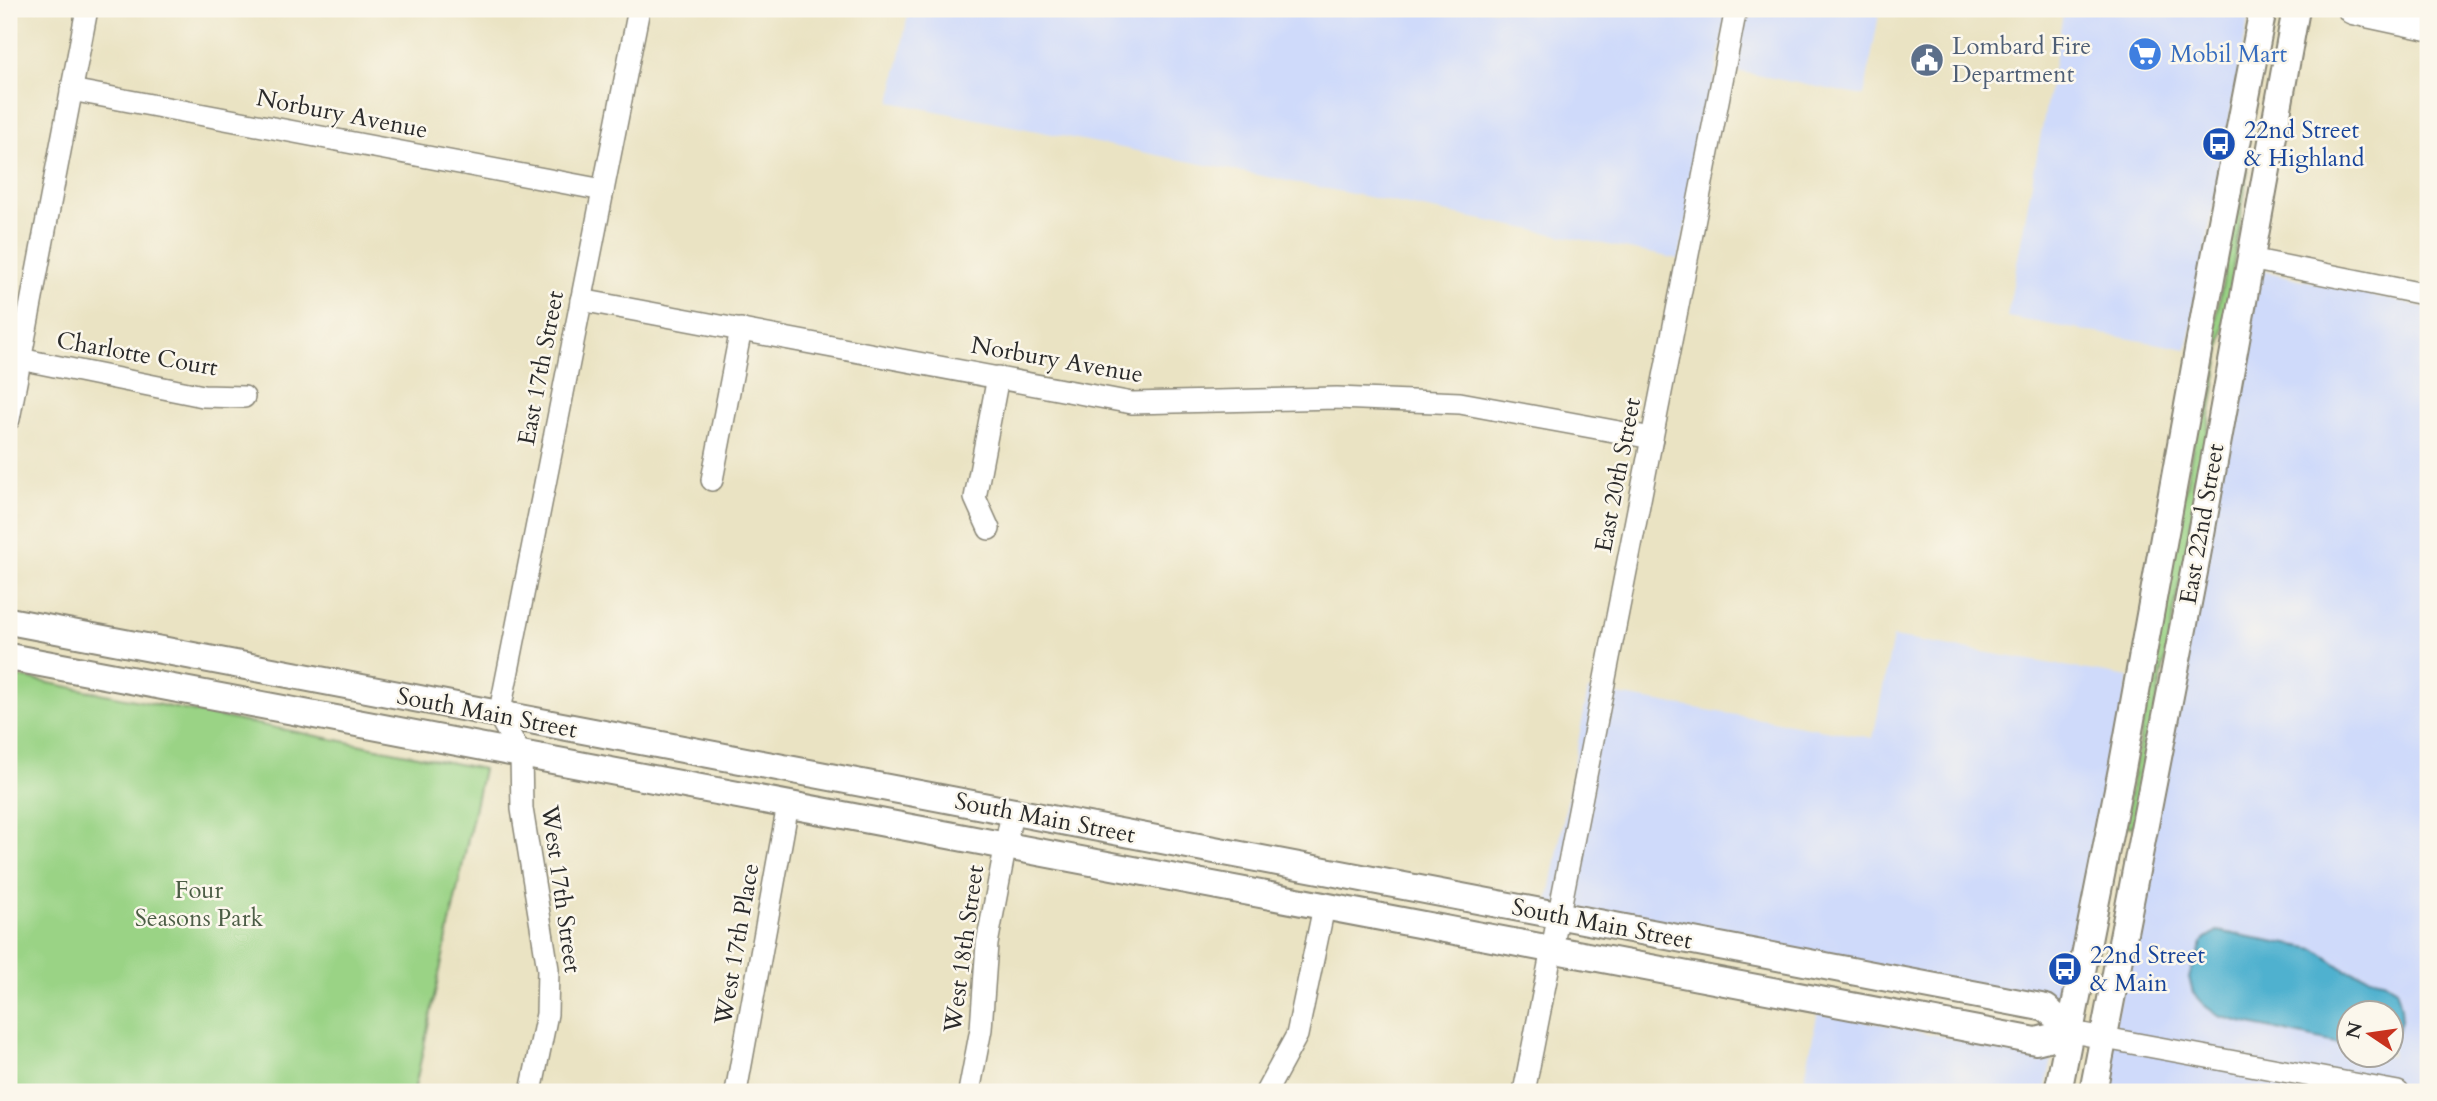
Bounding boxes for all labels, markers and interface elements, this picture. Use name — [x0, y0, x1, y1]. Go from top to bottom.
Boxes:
place label: Lombard Fire Department — [1952, 30, 2091, 91]
supermarket icon: Mobil Mart — [2126, 35, 2164, 73]
place label: Mobil Mart — [2170, 38, 2287, 71]
public building icon: Lombard Fire Department — [1908, 41, 1946, 79]
street label: Norbury Avenue — [253, 81, 431, 147]
place label: 22nd Street & Highland — [2244, 114, 2365, 175]
bus stop icon: 22nd Street & Highland — [2200, 125, 2238, 163]
street label: East 17th Street — [510, 288, 572, 448]
street label: Charlotte Court — [54, 324, 221, 384]
street label: Norbury Avenue — [968, 329, 1146, 391]
street label: East 20th Street — [1587, 395, 1649, 555]
street label: East 22nd Street — [2172, 441, 2232, 607]
street label: South Main Street — [394, 679, 580, 747]
street label: South Main Street — [952, 784, 1138, 852]
street label: West 17th Street — [533, 802, 589, 975]
street label: West 17th Place — [706, 860, 767, 1028]
street label: West 18th Street — [936, 863, 992, 1036]
park label: Four Seasons Park — [135, 874, 263, 935]
street label: South Main Street — [1509, 890, 1695, 958]
place label: 22nd Street & Main — [2090, 939, 2206, 1000]
bus stop icon: 22nd Street & Main — [2046, 950, 2084, 988]
north arrow — [2336, 1000, 2406, 1070]
text: N — [2340, 1019, 2369, 1041]

